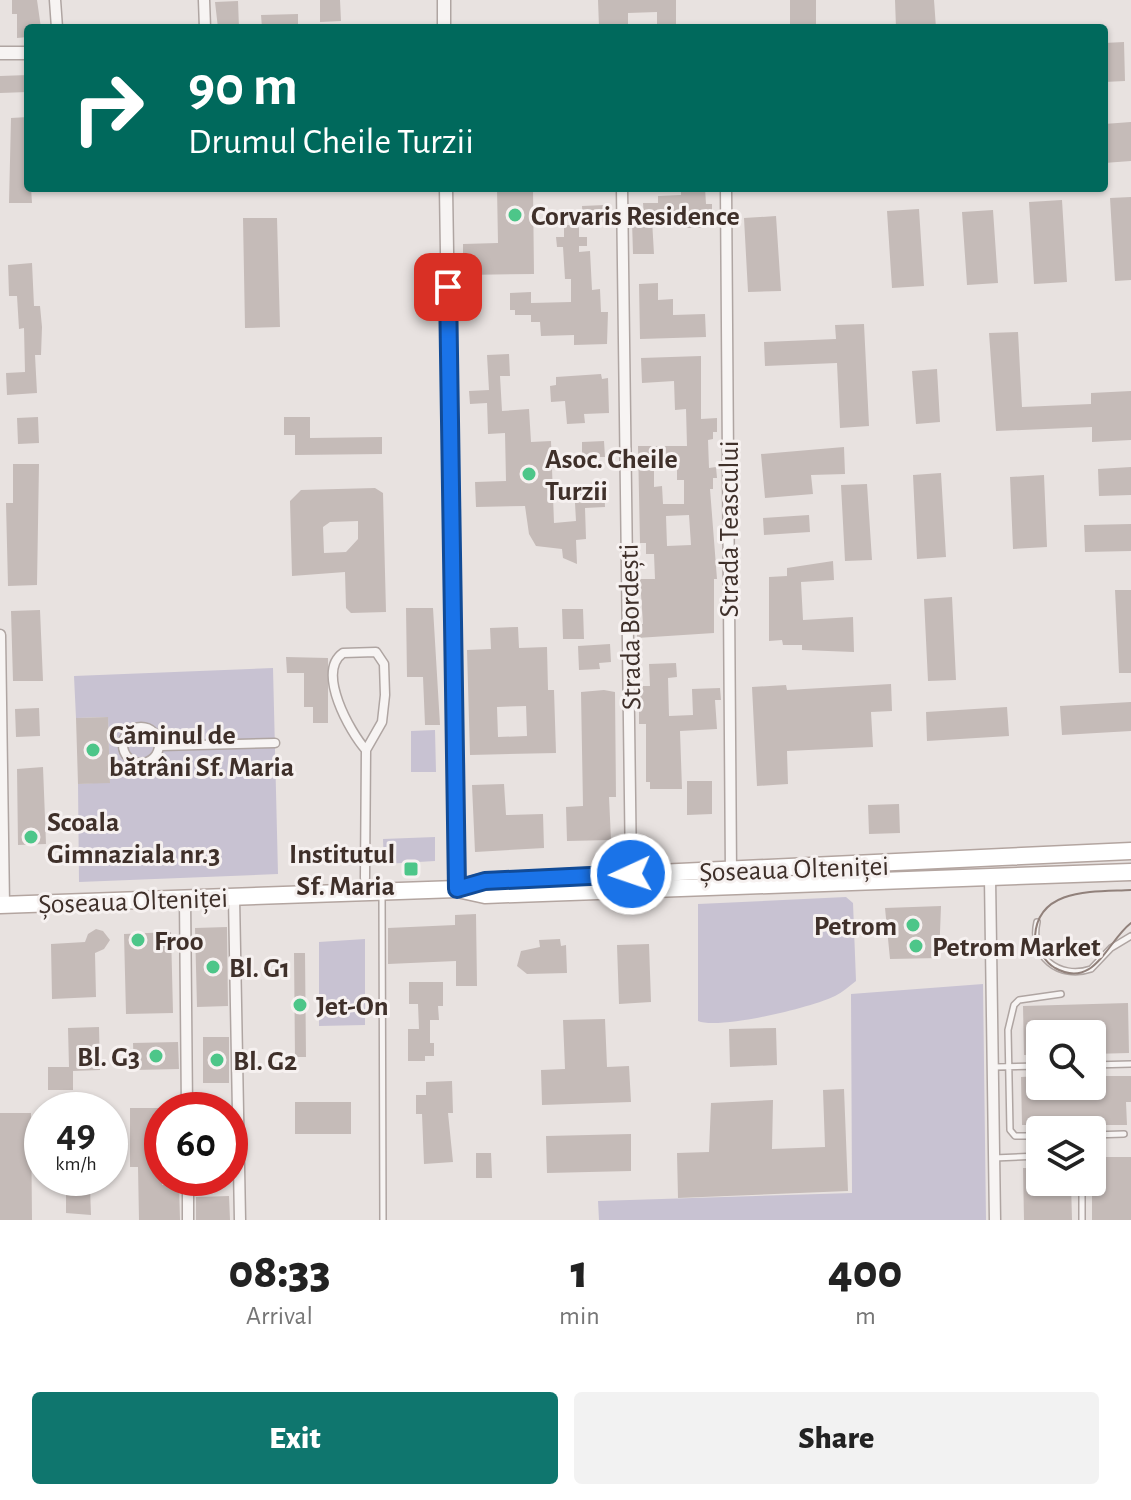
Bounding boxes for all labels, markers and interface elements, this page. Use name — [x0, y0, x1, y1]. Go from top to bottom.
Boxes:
icon: right — [56, 56, 160, 160]
text: 90 m — [188, 59, 298, 115]
text: Drumul Cheile Turzii — [188, 124, 474, 160]
place label: Corvaris Residence — [531, 203, 740, 231]
marker: Corvaris Residence — [506, 206, 524, 224]
pin — [414, 253, 482, 321]
icon: arrive — [426, 265, 470, 309]
street label: Strada Teascului — [716, 441, 744, 618]
place label: Asoc. Cheile Turzii — [545, 446, 678, 506]
marker: Asoc. Cheile Turzii — [520, 465, 538, 483]
street label: Strada Bordești — [616, 543, 647, 711]
place label: Căminul de bătrâni Sf. Maria — [109, 722, 294, 782]
marker: Căminul de bătrâni Sf. Maria — [84, 741, 102, 759]
place label: Scoala Gimnaziala nr.3 — [47, 809, 220, 869]
marker: Scoala Gimnaziala nr.3 — [22, 828, 40, 846]
position arrow — [589, 832, 673, 916]
place label: Institutul Sf. Maria — [289, 841, 395, 901]
street label: Șoseaua Olteniței — [699, 853, 890, 888]
marker: Institutul Sf. Maria — [402, 860, 420, 878]
street label: Șoseaua Olteniței — [38, 885, 229, 920]
place label: Petrom — [814, 913, 897, 941]
marker: Petrom — [904, 916, 922, 934]
place label: Froo — [154, 928, 203, 956]
marker: Froo — [129, 931, 147, 949]
place label: Petrom Market — [932, 934, 1101, 962]
marker: Petrom Market — [907, 937, 925, 955]
place label: Bl. G1 — [229, 955, 290, 983]
marker: Bl. G1 — [204, 958, 222, 976]
place label: Jet-On — [316, 993, 389, 1021]
marker: Jet-On — [291, 996, 309, 1014]
map controls — [1026, 1020, 1106, 1196]
button: search — [1026, 1020, 1106, 1100]
place label: Bl. G3 — [77, 1044, 140, 1072]
marker: Bl. G3 — [147, 1047, 165, 1065]
place label: Bl. G2 — [233, 1048, 297, 1076]
marker: Bl. G2 — [208, 1051, 226, 1069]
speed limit sign: 60 — [144, 1092, 248, 1196]
text: 49 — [56, 1114, 96, 1154]
button: layers — [1026, 1116, 1106, 1196]
text: km/h — [55, 1154, 97, 1174]
text: 08:33 — [228, 1249, 331, 1297]
text: 1 — [571, 1249, 588, 1297]
text: 400 — [828, 1249, 902, 1297]
text: Arrival — [246, 1303, 313, 1329]
text: min — [559, 1303, 600, 1329]
text: m — [855, 1303, 876, 1329]
button: Exit — [32, 1392, 558, 1484]
button: Share — [574, 1392, 1099, 1484]

